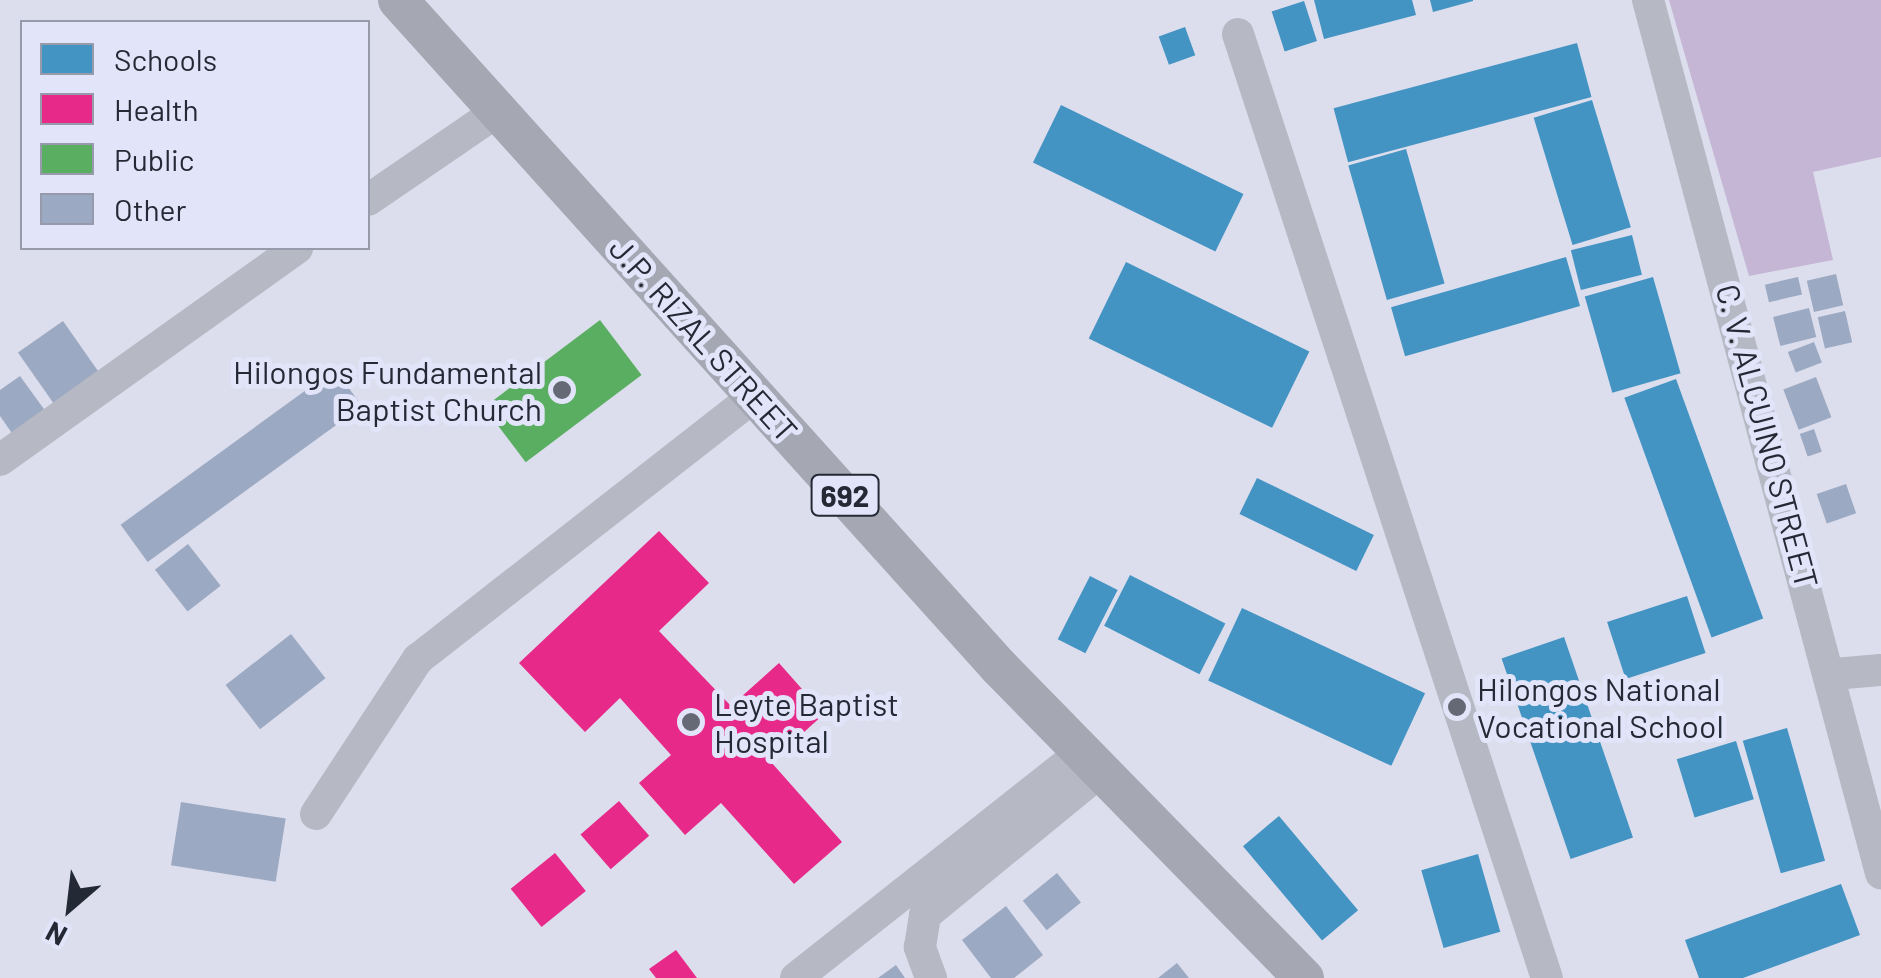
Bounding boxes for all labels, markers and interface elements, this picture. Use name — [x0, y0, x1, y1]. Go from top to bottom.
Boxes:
legend — [20, 20, 370, 250]
text: Schools — [114, 41, 217, 77]
text: Health — [114, 91, 199, 127]
text: Public — [114, 141, 194, 177]
text: Other — [114, 191, 186, 227]
street label: J.P. RIZAL STREET — [602, 229, 806, 449]
street label: C. V. ALCUINO STREET — [1709, 280, 1827, 592]
place label: Hilongos Fundamental Baptist Church — [233, 353, 542, 428]
marker: Hilongos Fundamental Baptist Church — [551, 379, 573, 401]
road number: 692 — [810, 470, 880, 520]
place label: Hilongos National Vocational School — [1477, 670, 1724, 745]
place label: Leyte Baptist Hospital — [714, 685, 899, 760]
marker: Hilongos National Vocational School — [1446, 696, 1468, 718]
marker: Leyte Baptist Hospital — [678, 709, 704, 735]
north arrow — [20, 858, 120, 958]
text: N — [40, 915, 72, 954]

